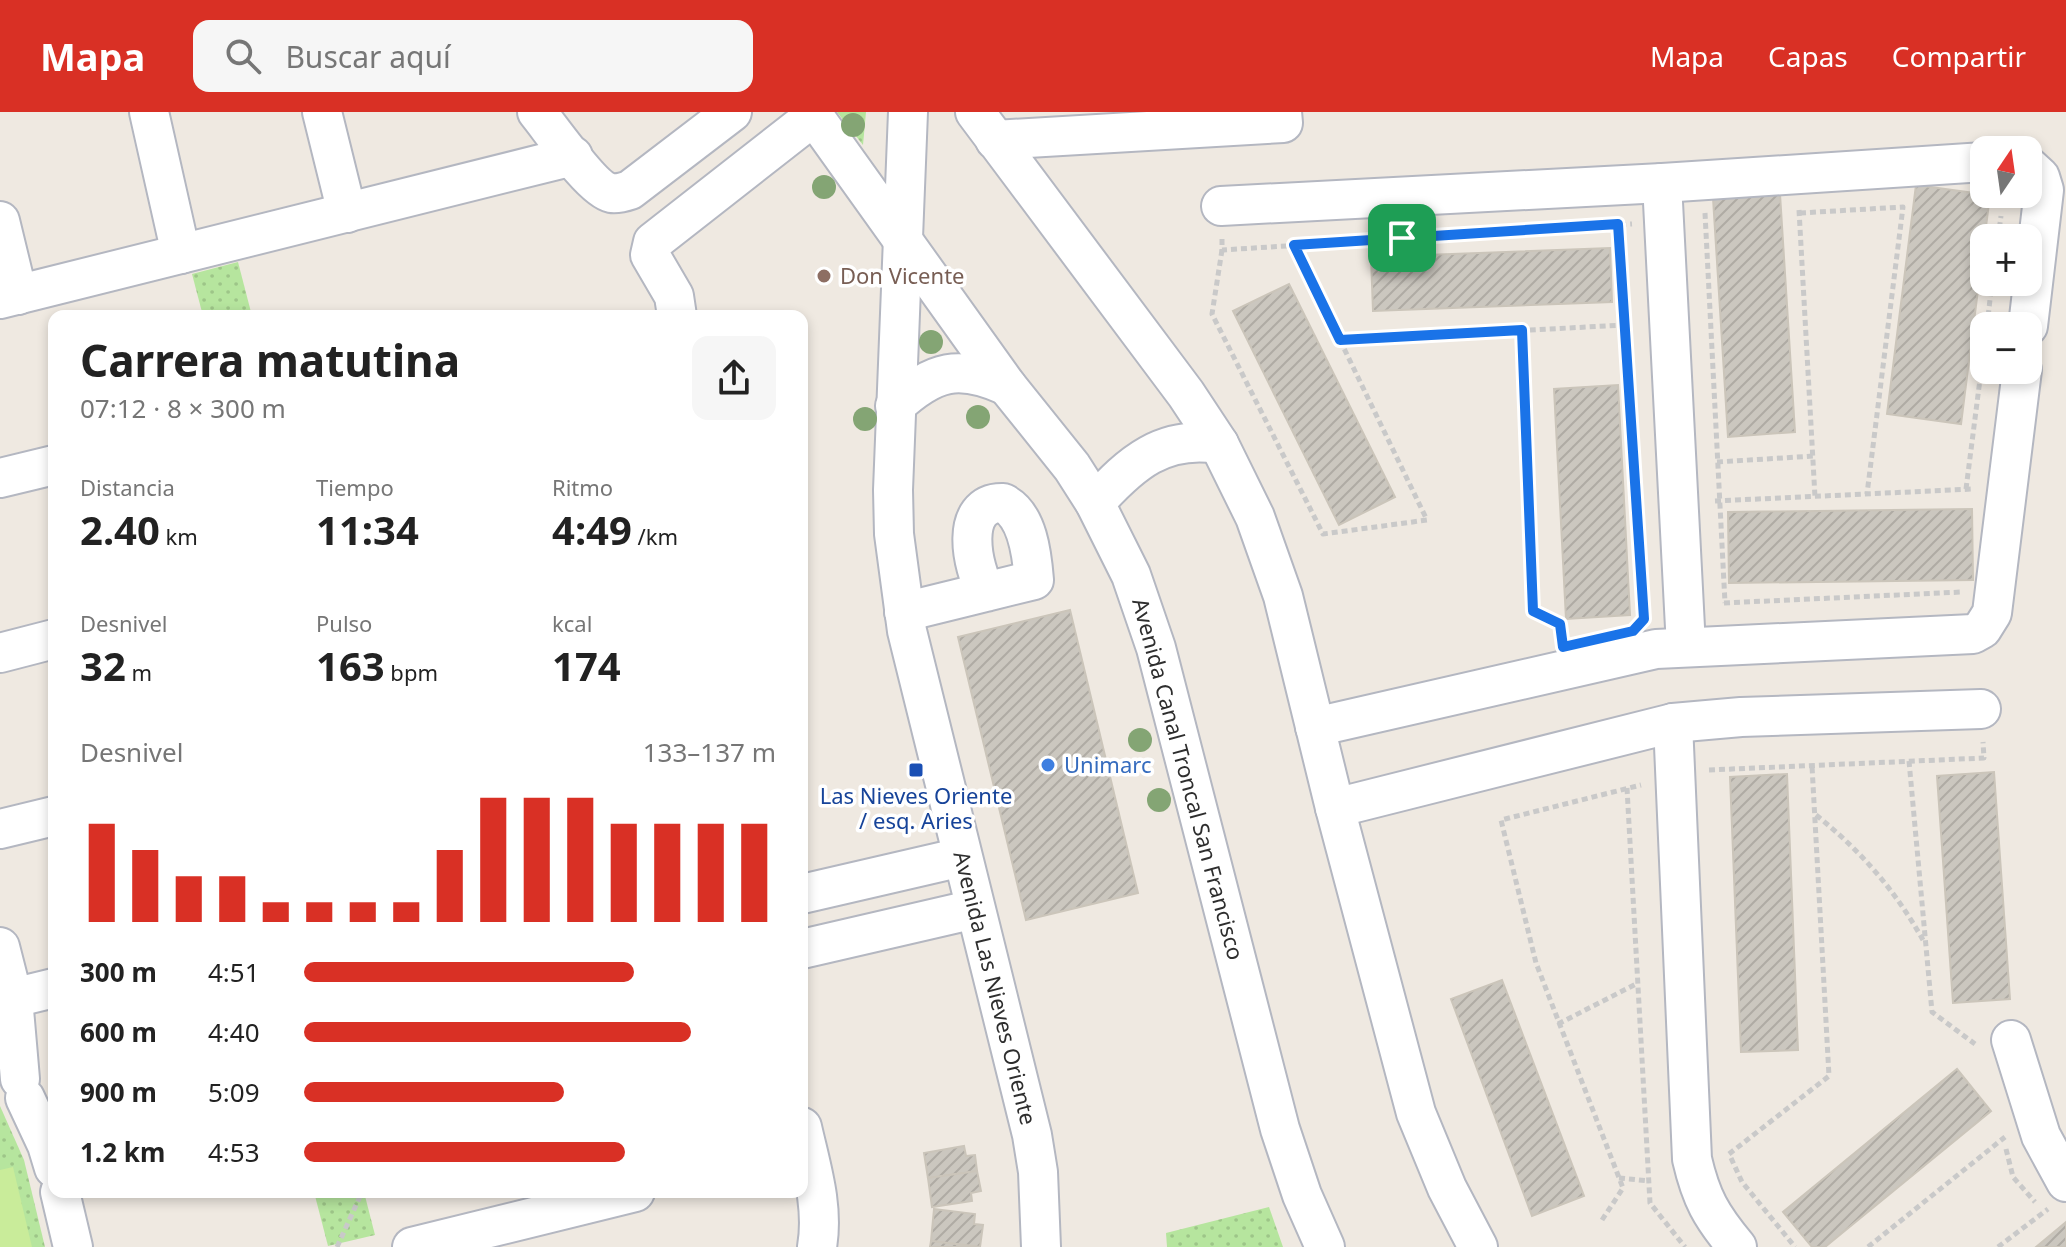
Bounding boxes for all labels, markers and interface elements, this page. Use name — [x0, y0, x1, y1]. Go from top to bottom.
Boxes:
search box — [193, 20, 753, 92]
text: Mapa — [40, 30, 145, 82]
icon: search — [221, 34, 265, 78]
text: Buscar aquí — [285, 36, 451, 77]
text: Mapa — [1650, 37, 1724, 75]
text: Capas — [1768, 37, 1848, 75]
text: Compartir — [1892, 37, 2026, 75]
north arrow — [1970, 136, 2042, 208]
map controls — [1970, 136, 2042, 384]
pin — [1368, 204, 1436, 272]
icon: arrive — [1380, 216, 1424, 260]
button: + — [1970, 224, 2042, 296]
place label: Don Vicente — [840, 260, 964, 290]
marker: Don Vicente — [815, 267, 833, 285]
button: − — [1970, 312, 2042, 384]
text: Carrera matutina — [80, 330, 460, 390]
button: share — [692, 336, 776, 420]
text: 07:12 · 8 × 300 m — [80, 390, 286, 426]
text: Distancia — [80, 472, 175, 502]
text: Tiempo — [316, 472, 394, 502]
text: Ritmo — [552, 472, 613, 502]
text: 2.40 — [80, 502, 160, 557]
text: 11:34 — [316, 502, 419, 557]
text: 4:49 — [552, 502, 632, 557]
text: km — [160, 521, 198, 551]
text: /km — [632, 521, 678, 551]
street label: Avenida Canal Troncal San Francisco — [1126, 594, 1252, 963]
text: Desnivel — [80, 608, 168, 638]
text: Pulso — [316, 608, 372, 638]
text: kcal — [552, 608, 592, 638]
text: 32 — [80, 638, 126, 693]
text: 163 — [316, 638, 385, 693]
text: 174 — [552, 638, 621, 693]
text: m — [126, 657, 152, 687]
text: bpm — [385, 657, 438, 687]
text: Desnivel — [80, 734, 183, 770]
text: 133–137 m — [643, 734, 776, 770]
place label: Unimarc — [1064, 749, 1151, 779]
marker: Unimarc — [1039, 756, 1057, 774]
marker: Las Nieves Oriente / esq. Aries — [907, 761, 925, 779]
place label: Las Nieves Oriente / esq. Aries — [820, 780, 1012, 835]
street label: Avenida Las Nieves Oriente — [947, 848, 1045, 1128]
text: 300 m — [80, 954, 157, 990]
text: 4:51 — [208, 954, 260, 990]
text: 600 m — [80, 1014, 157, 1050]
text: 4:40 — [208, 1014, 260, 1050]
text: 900 m — [80, 1074, 157, 1110]
text: 5:09 — [208, 1074, 260, 1110]
text: 1.2 km — [80, 1134, 165, 1170]
text: 4:53 — [208, 1134, 260, 1170]

